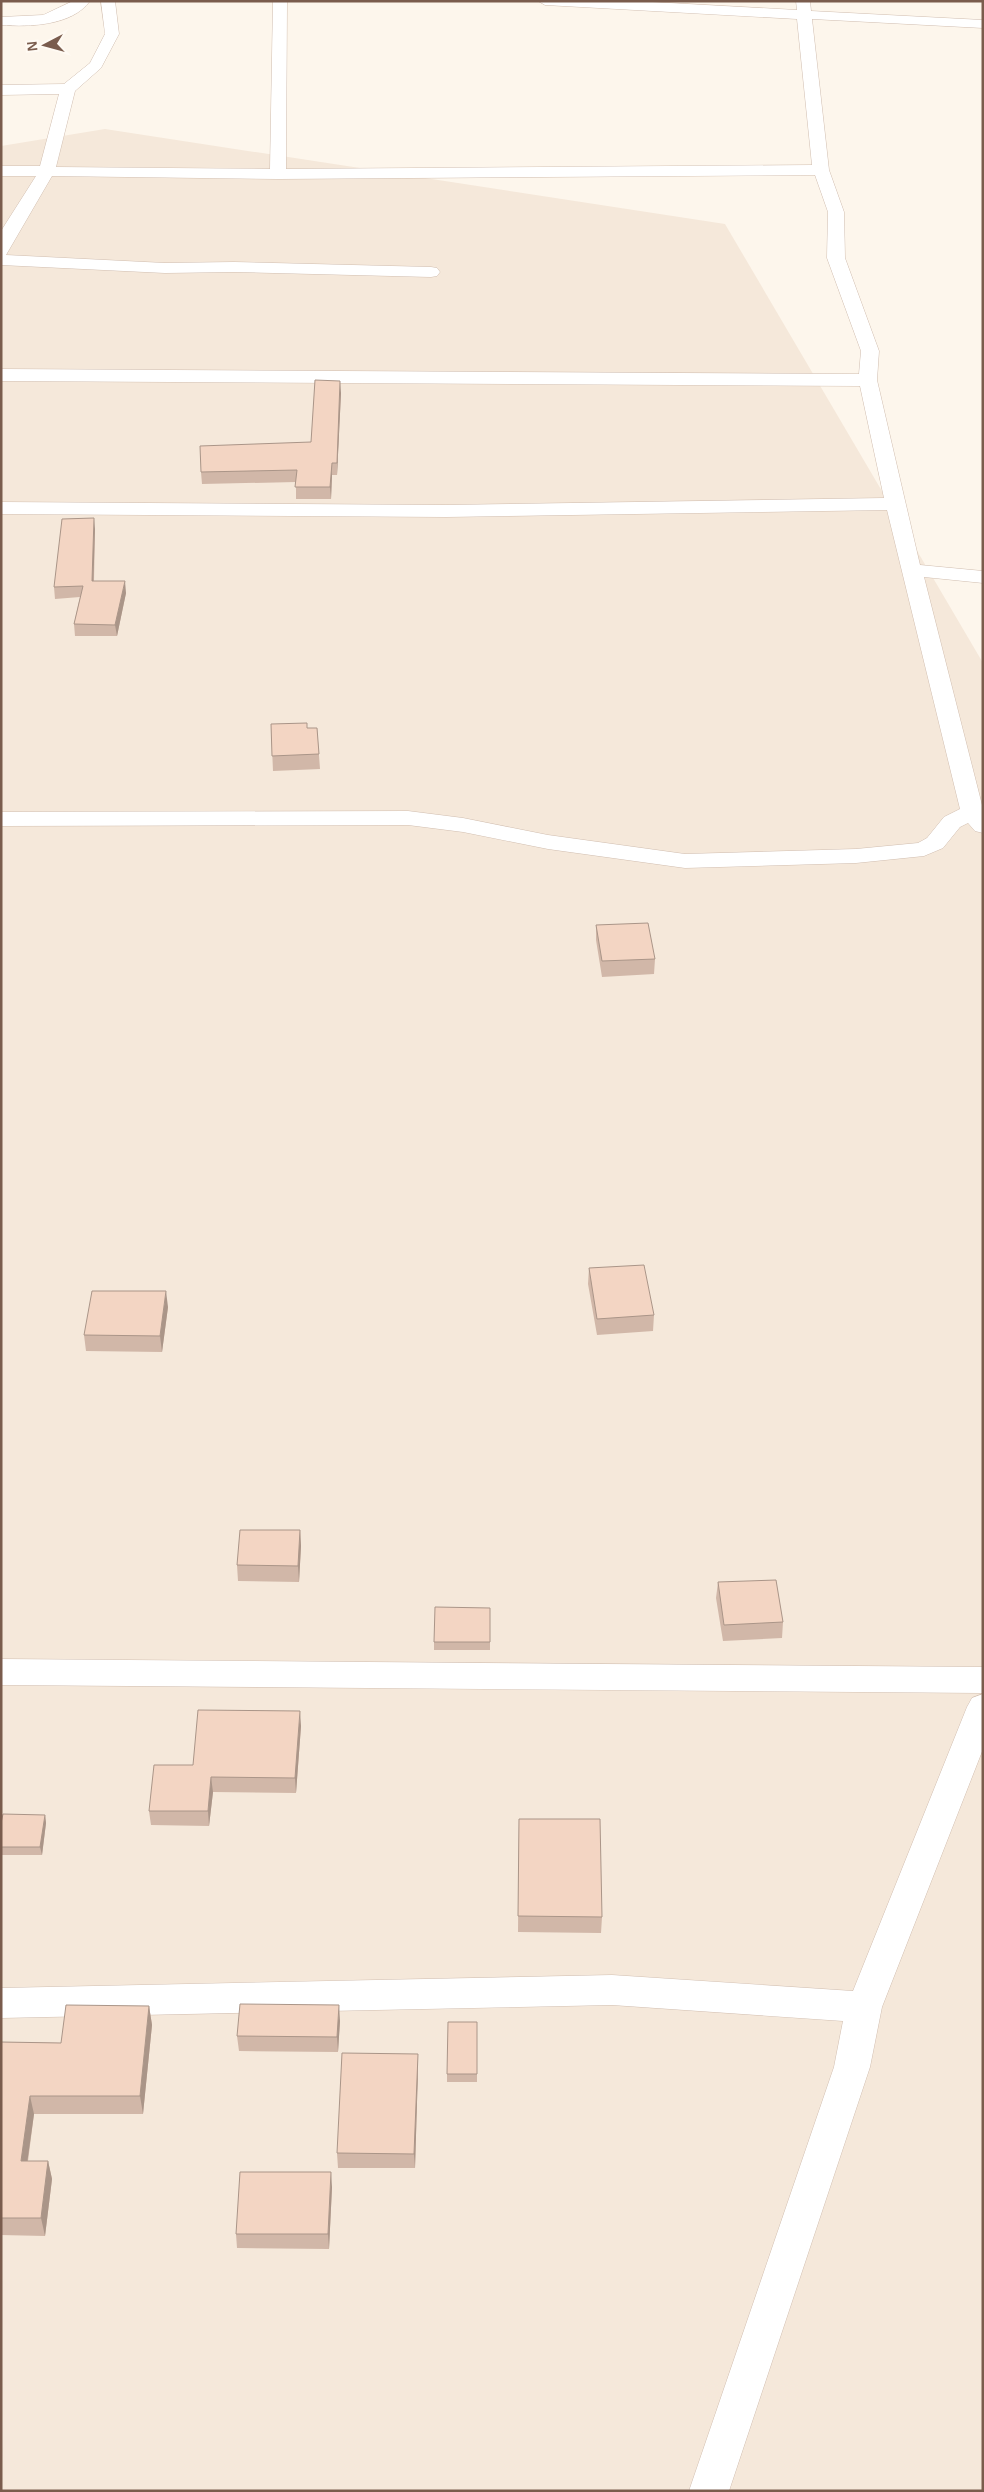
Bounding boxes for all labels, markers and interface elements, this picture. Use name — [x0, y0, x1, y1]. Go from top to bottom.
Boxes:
north arrow — [20, 20, 70, 70]
text: N — [24, 40, 41, 52]

